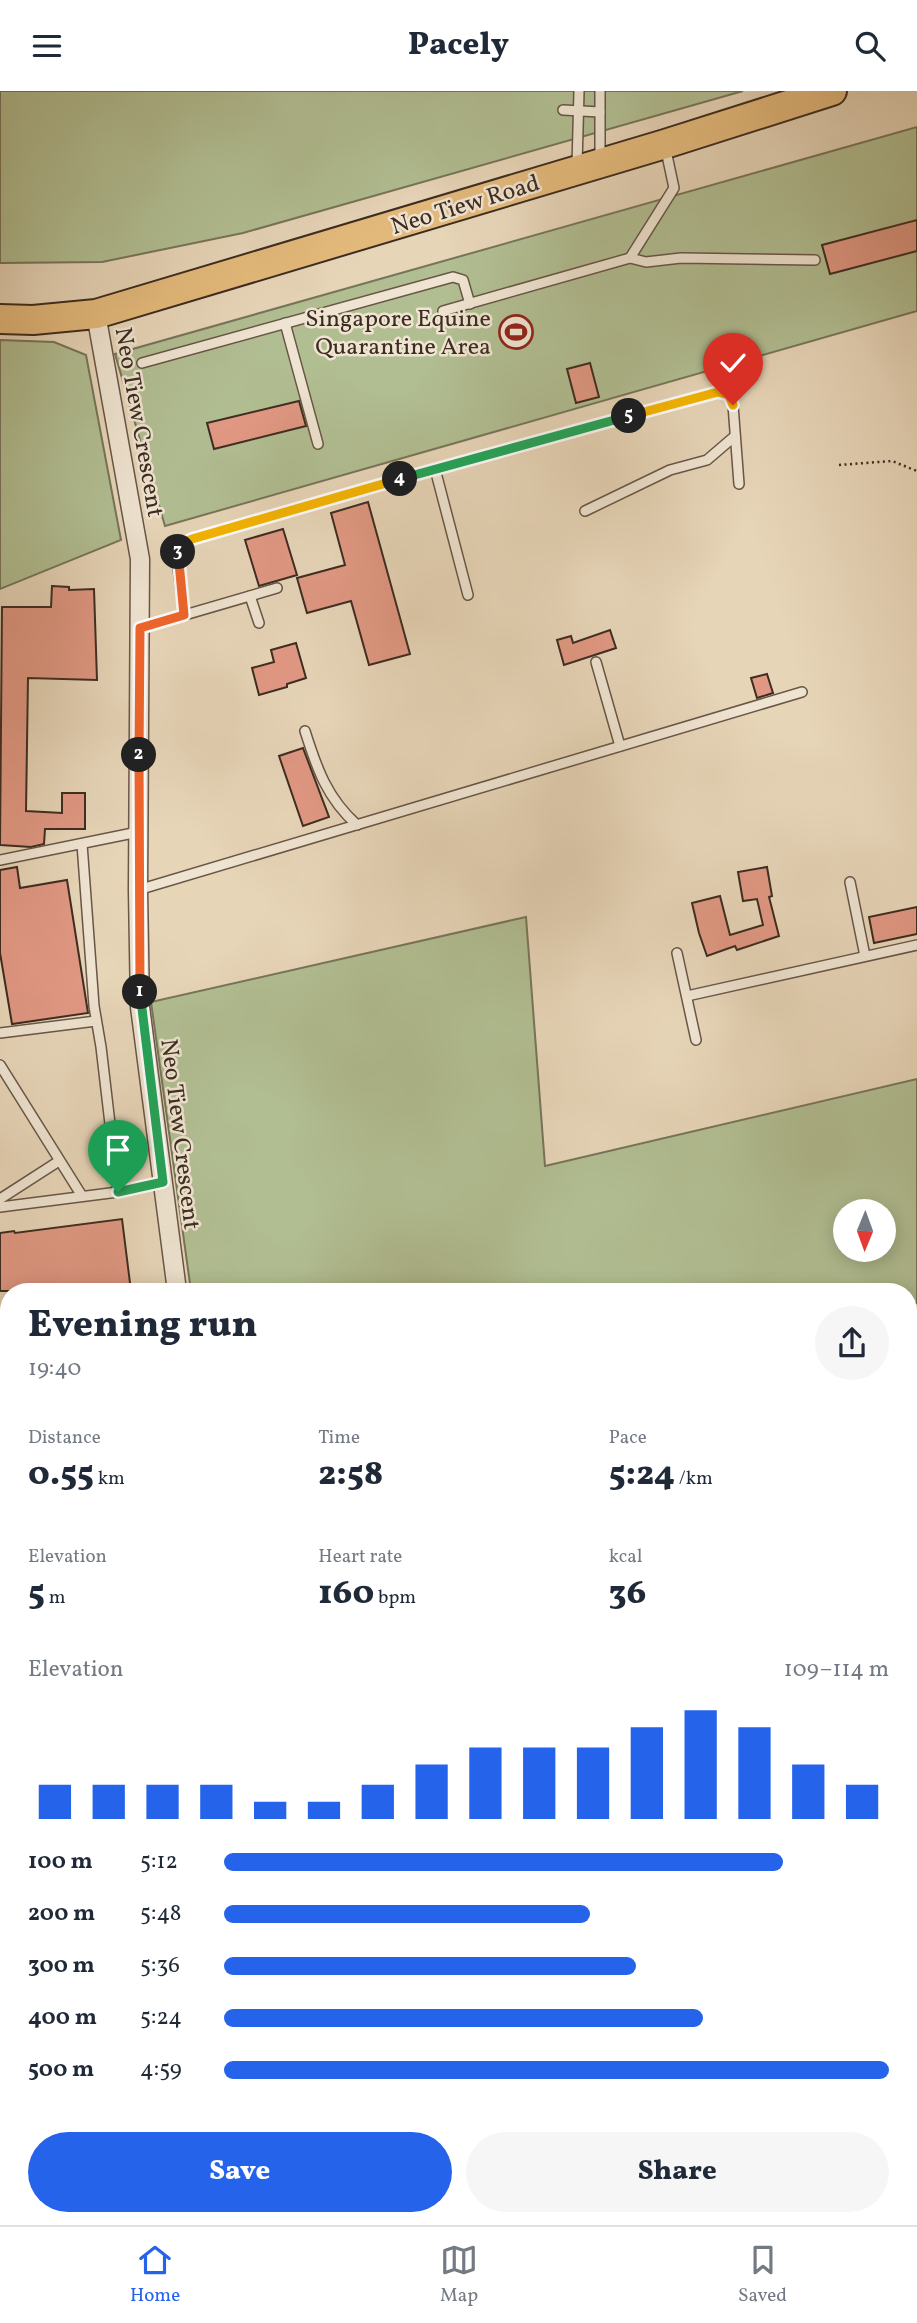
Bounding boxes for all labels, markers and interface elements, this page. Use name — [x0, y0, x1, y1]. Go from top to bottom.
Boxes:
text: Pacely — [408, 24, 509, 68]
icon: menu — [28, 27, 66, 65]
icon: search — [851, 27, 889, 65]
street label: Neo Tiew Road — [387, 167, 544, 245]
place label: Singapore Equine Quarantine Area — [305, 303, 491, 365]
sports icon: Singapore Equine Quarantine Area — [497, 313, 535, 351]
street label: Neo Tiew Crescent — [105, 325, 171, 520]
pin — [703, 333, 763, 405]
icon: check — [714, 344, 752, 382]
pin: 5 — [612, 399, 646, 433]
text: 5 — [624, 402, 633, 428]
pin: 4 — [382, 461, 418, 497]
text: 4 — [394, 465, 405, 491]
pin: 3 — [160, 535, 196, 569]
text: 3 — [173, 538, 182, 564]
pin: 2 — [122, 737, 156, 773]
text: 2 — [134, 741, 143, 767]
pin: 1 — [122, 975, 158, 1009]
text: 1 — [136, 978, 143, 1004]
street label: Neo Tiew Crescent — [150, 1037, 208, 1232]
pin — [88, 1120, 148, 1192]
icon: arrive — [99, 1131, 137, 1169]
north arrow — [833, 1199, 896, 1262]
map controls — [833, 1199, 896, 1262]
text: Evening run — [28, 1300, 258, 1353]
button: share — [815, 1306, 889, 1380]
text: 19:40 — [28, 1353, 81, 1385]
text: Distance — [28, 1425, 101, 1451]
text: Time — [318, 1425, 360, 1451]
text: Pace — [609, 1425, 647, 1451]
text: 0.55 — [28, 1451, 94, 1499]
text: 2:58 — [318, 1451, 383, 1499]
text: 5:24 — [609, 1451, 675, 1499]
text: km — [94, 1466, 125, 1492]
text: /km — [675, 1466, 713, 1492]
text: Elevation — [28, 1544, 107, 1570]
text: Heart rate — [318, 1544, 402, 1570]
text: kcal — [609, 1544, 642, 1570]
text: 5 — [28, 1570, 45, 1618]
text: 160 — [318, 1570, 374, 1618]
text: 36 — [609, 1570, 646, 1618]
text: m — [45, 1585, 65, 1611]
text: bpm — [374, 1585, 416, 1611]
text: Elevation — [28, 1654, 124, 1686]
text: 109–114 m — [784, 1654, 889, 1686]
text: 100 m — [28, 1846, 93, 1878]
text: 5:12 — [140, 1846, 178, 1878]
text: 200 m — [28, 1898, 95, 1930]
text: 5:48 — [140, 1898, 181, 1930]
text: 300 m — [28, 1950, 95, 1982]
text: 5:36 — [140, 1950, 180, 1982]
text: 400 m — [28, 2002, 97, 2034]
text: 5:24 — [140, 2002, 182, 2034]
text: 500 m — [28, 2054, 94, 2086]
text: 4:59 — [140, 2054, 182, 2086]
button: Save — [28, 2132, 452, 2212]
button: Share — [466, 2132, 889, 2212]
tab: Home — [130, 2241, 180, 2309]
tab: Map — [440, 2241, 478, 2309]
tab: Saved — [738, 2241, 787, 2309]

